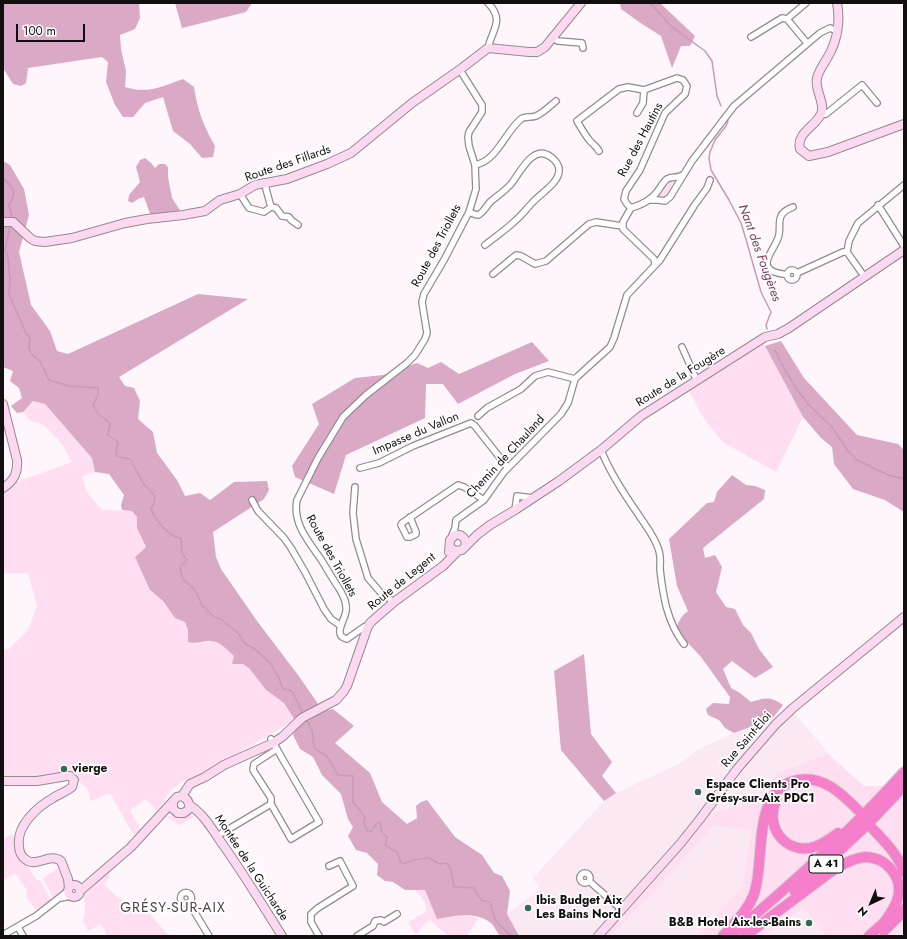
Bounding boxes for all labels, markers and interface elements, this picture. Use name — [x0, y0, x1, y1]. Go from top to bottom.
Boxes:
scale bar — [18, 16, 87, 42]
text: 100 m — [23, 22, 56, 40]
street label: Rue des Hautins — [615, 100, 667, 180]
street label: Route des Fillards — [243, 143, 333, 185]
street label: Route des Triollets — [409, 202, 465, 290]
water label: Nant des Fougères — [734, 202, 784, 304]
street label: Route de la Fougère — [634, 344, 728, 410]
street label: Impasse du Vallon — [371, 409, 461, 459]
street label: Chemin de Chauland — [464, 413, 548, 501]
street label: Route des Triollets — [303, 512, 359, 600]
street label: Route de Legent — [365, 550, 439, 614]
street label: Rue Saint-Éloi — [719, 709, 775, 771]
place label: vierge — [72, 762, 107, 776]
marker: vierge — [59, 764, 69, 774]
place label: Espace Clients Pro Grésy-sur-Aix PDC1 — [706, 778, 815, 806]
marker: Espace Clients Pro Grésy-sur-Aix PDC1 — [693, 787, 703, 797]
street label: Montée de la Guicharde — [211, 812, 291, 924]
road number: A 41 — [809, 855, 843, 873]
north arrow — [851, 883, 891, 923]
place label: Ibis Budget Aix Les Bains Nord — [536, 894, 622, 922]
district label: GRÉSY-SUR-AIX — [120, 901, 226, 917]
marker: Ibis Budget Aix Les Bains Nord — [523, 903, 533, 913]
text: N — [854, 903, 871, 920]
place label: B&B Hotel Aix-les-Bains — [669, 916, 801, 930]
marker: B&B Hotel Aix-les-Bains — [804, 918, 814, 928]

